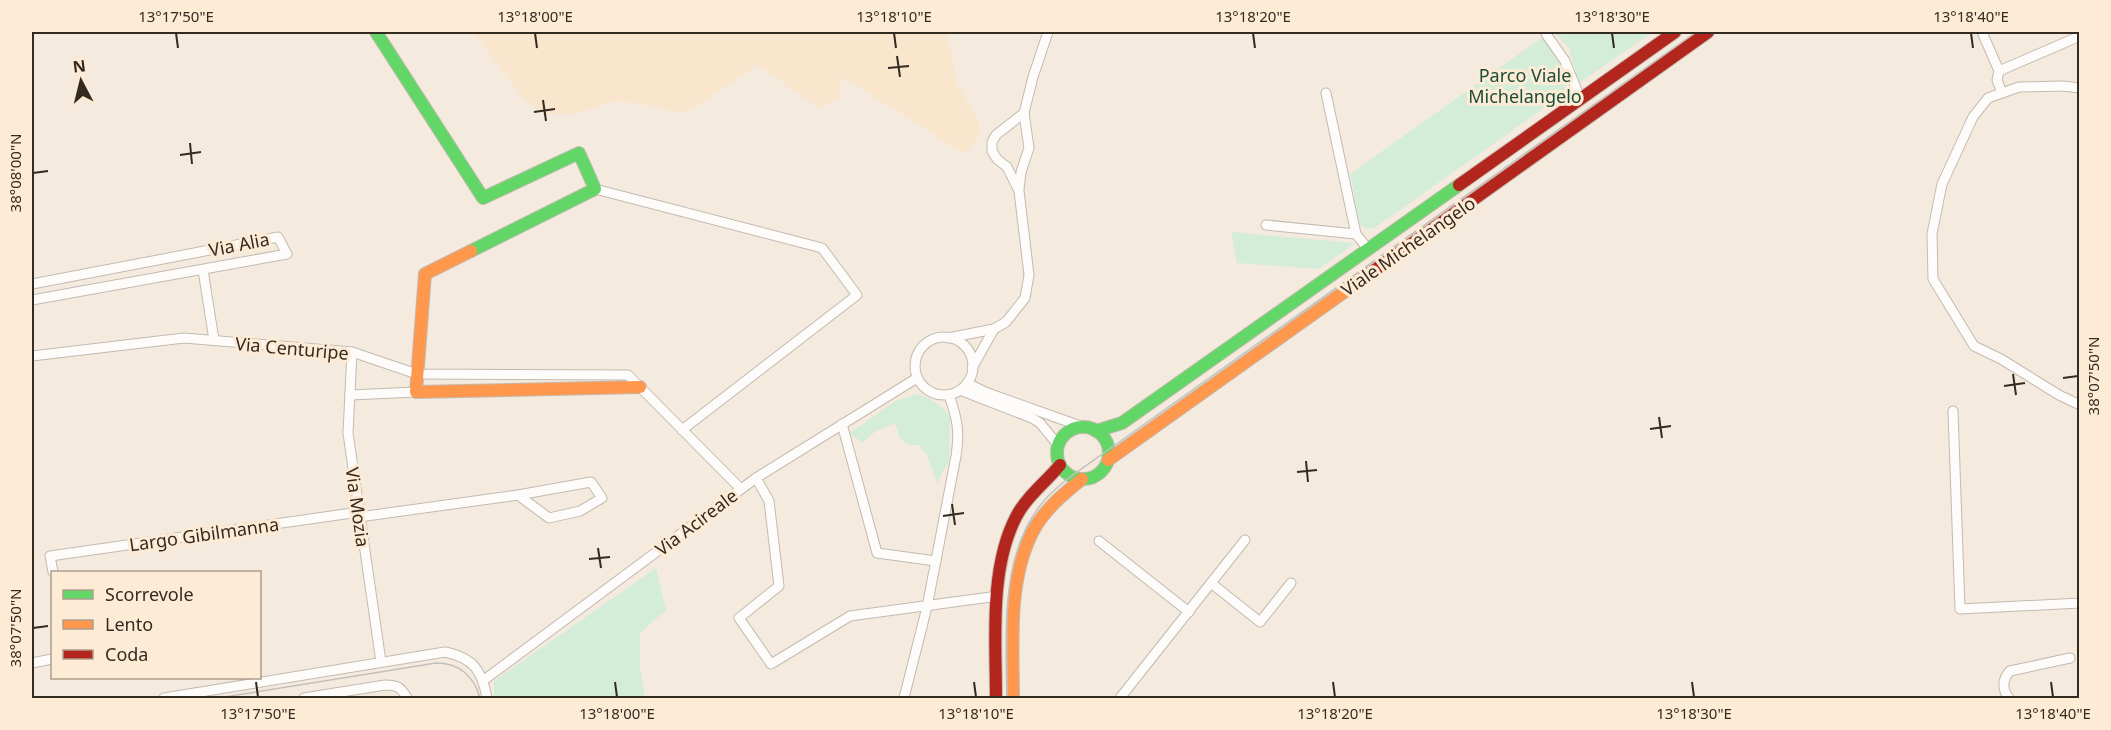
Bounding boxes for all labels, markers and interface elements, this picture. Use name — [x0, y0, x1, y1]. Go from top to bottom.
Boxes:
text: 13°17'50"E — [138, 6, 214, 26]
text: 13°18'00"E — [497, 6, 573, 26]
text: 13°18'10"E — [856, 6, 932, 26]
text: 13°18'20"E — [1215, 6, 1291, 26]
text: 13°18'30"E — [1574, 6, 1650, 26]
text: 13°18'40"E — [1933, 6, 2009, 26]
north arrow — [51, 51, 111, 111]
text: N — [71, 54, 87, 78]
park label: Parco Viale Michelangelo — [1468, 63, 1582, 108]
text: 38°08'00"N — [5, 134, 25, 212]
street label: Viale Michelangelo — [1336, 191, 1480, 301]
street label: Via Alia — [207, 226, 271, 262]
street label: Via Centuripe — [234, 331, 350, 365]
text: 38°07'50"N — [2083, 337, 2103, 415]
street label: Via Mozia — [341, 465, 375, 549]
street label: Via Acireale — [650, 483, 742, 561]
street label: Largo Gibilmanna — [128, 512, 280, 556]
legend — [51, 571, 261, 679]
text: Scorrevole — [105, 582, 194, 606]
text: 38°07'50"N — [5, 589, 25, 667]
text: Lento — [105, 612, 153, 636]
text: Coda — [105, 642, 148, 666]
text: 13°17'50"E — [220, 703, 296, 723]
text: 13°18'00"E — [579, 703, 655, 723]
text: 13°18'10"E — [938, 703, 1014, 723]
text: 13°18'20"E — [1297, 703, 1373, 723]
text: 13°18'30"E — [1656, 703, 1732, 723]
text: 13°18'40"E — [2015, 703, 2091, 723]

